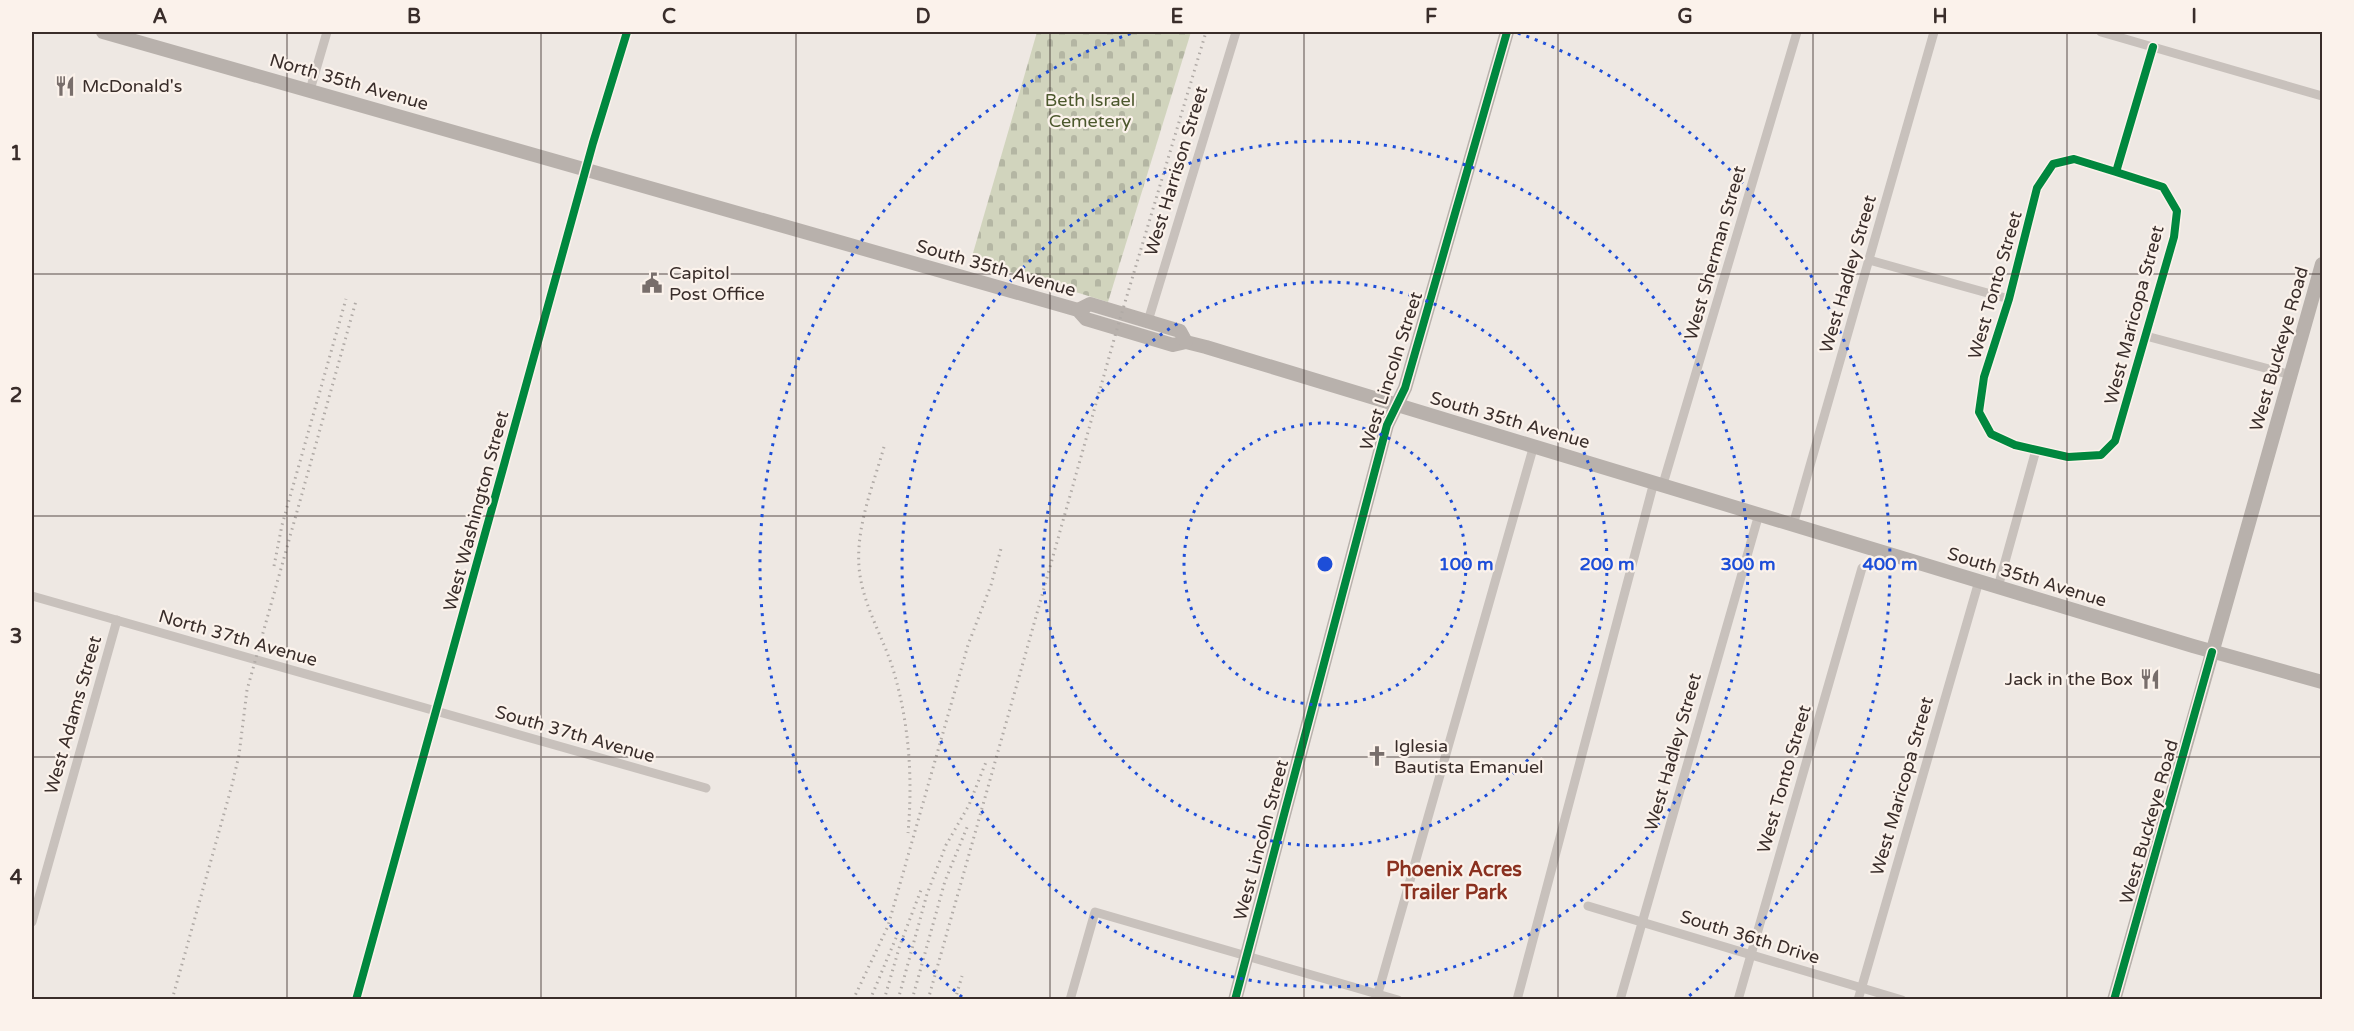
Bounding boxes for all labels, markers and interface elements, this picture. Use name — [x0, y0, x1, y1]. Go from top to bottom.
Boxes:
text: A — [153, 5, 168, 29]
text: B — [407, 5, 421, 29]
text: C — [662, 5, 676, 29]
text: D — [915, 5, 931, 29]
text: E — [1171, 5, 1184, 29]
text: F — [1425, 5, 1437, 29]
text: G — [1677, 5, 1693, 29]
text: H — [1932, 5, 1948, 29]
text: I — [2191, 5, 2197, 29]
street label: North 35th Avenue — [267, 49, 431, 115]
restaurant icon: McDonald's — [53, 74, 77, 98]
place label: McDonald's — [82, 75, 182, 97]
street label: West Harrison Street — [1140, 83, 1212, 259]
park label: Beth Israel Cemetery — [1045, 89, 1135, 132]
text: 1 — [10, 142, 22, 166]
street label: West Sherman Street — [1680, 163, 1750, 343]
street label: West Hadley Street — [1815, 192, 1881, 355]
street label: West Tonto Street — [1963, 208, 2027, 362]
street label: West Maricopa Street — [2099, 223, 2169, 407]
street label: South 35th Avenue — [914, 235, 1078, 301]
place label: Capitol Post Office — [669, 262, 765, 305]
street label: West Buckeye Road — [2245, 264, 2313, 434]
public building icon: Capitol Post Office — [640, 271, 664, 295]
street label: West Lincoln Street — [1355, 289, 1427, 453]
text: 2 — [10, 384, 22, 408]
street label: South 35th Avenue — [1428, 387, 1592, 453]
street label: West Washington Street — [439, 408, 513, 614]
street label: South 35th Avenue — [1945, 542, 2109, 612]
text: 100 m — [1438, 553, 1494, 575]
text: 200 m — [1579, 553, 1635, 575]
text: 300 m — [1720, 553, 1776, 575]
text: 400 m — [1862, 553, 1918, 575]
centre of rings — [1315, 554, 1335, 574]
street label: North 37th Avenue — [156, 605, 320, 671]
text: 3 — [10, 625, 22, 649]
street label: West Adams Street — [40, 633, 106, 797]
restaurant icon: Jack in the Box — [2138, 667, 2162, 691]
place label: Jack in the Box — [2005, 668, 2133, 690]
street label: West Hadley Street — [1640, 670, 1706, 833]
street label: West Maricopa Street — [1866, 694, 1938, 878]
street label: South 37th Avenue — [493, 701, 657, 767]
street label: West Tonto Street — [1752, 702, 1816, 856]
place label: Iglesia Bautista Emanuel — [1394, 735, 1544, 778]
street label: West Buckeye Road — [2115, 737, 2183, 907]
church icon: Iglesia Bautista Emanuel — [1365, 744, 1389, 768]
street label: West Lincoln Street — [1229, 757, 1293, 923]
district label: Phoenix Acres Trailer Park — [1386, 858, 1522, 905]
text: 4 — [10, 866, 23, 890]
street label: South 36th Drive — [1677, 905, 1823, 969]

